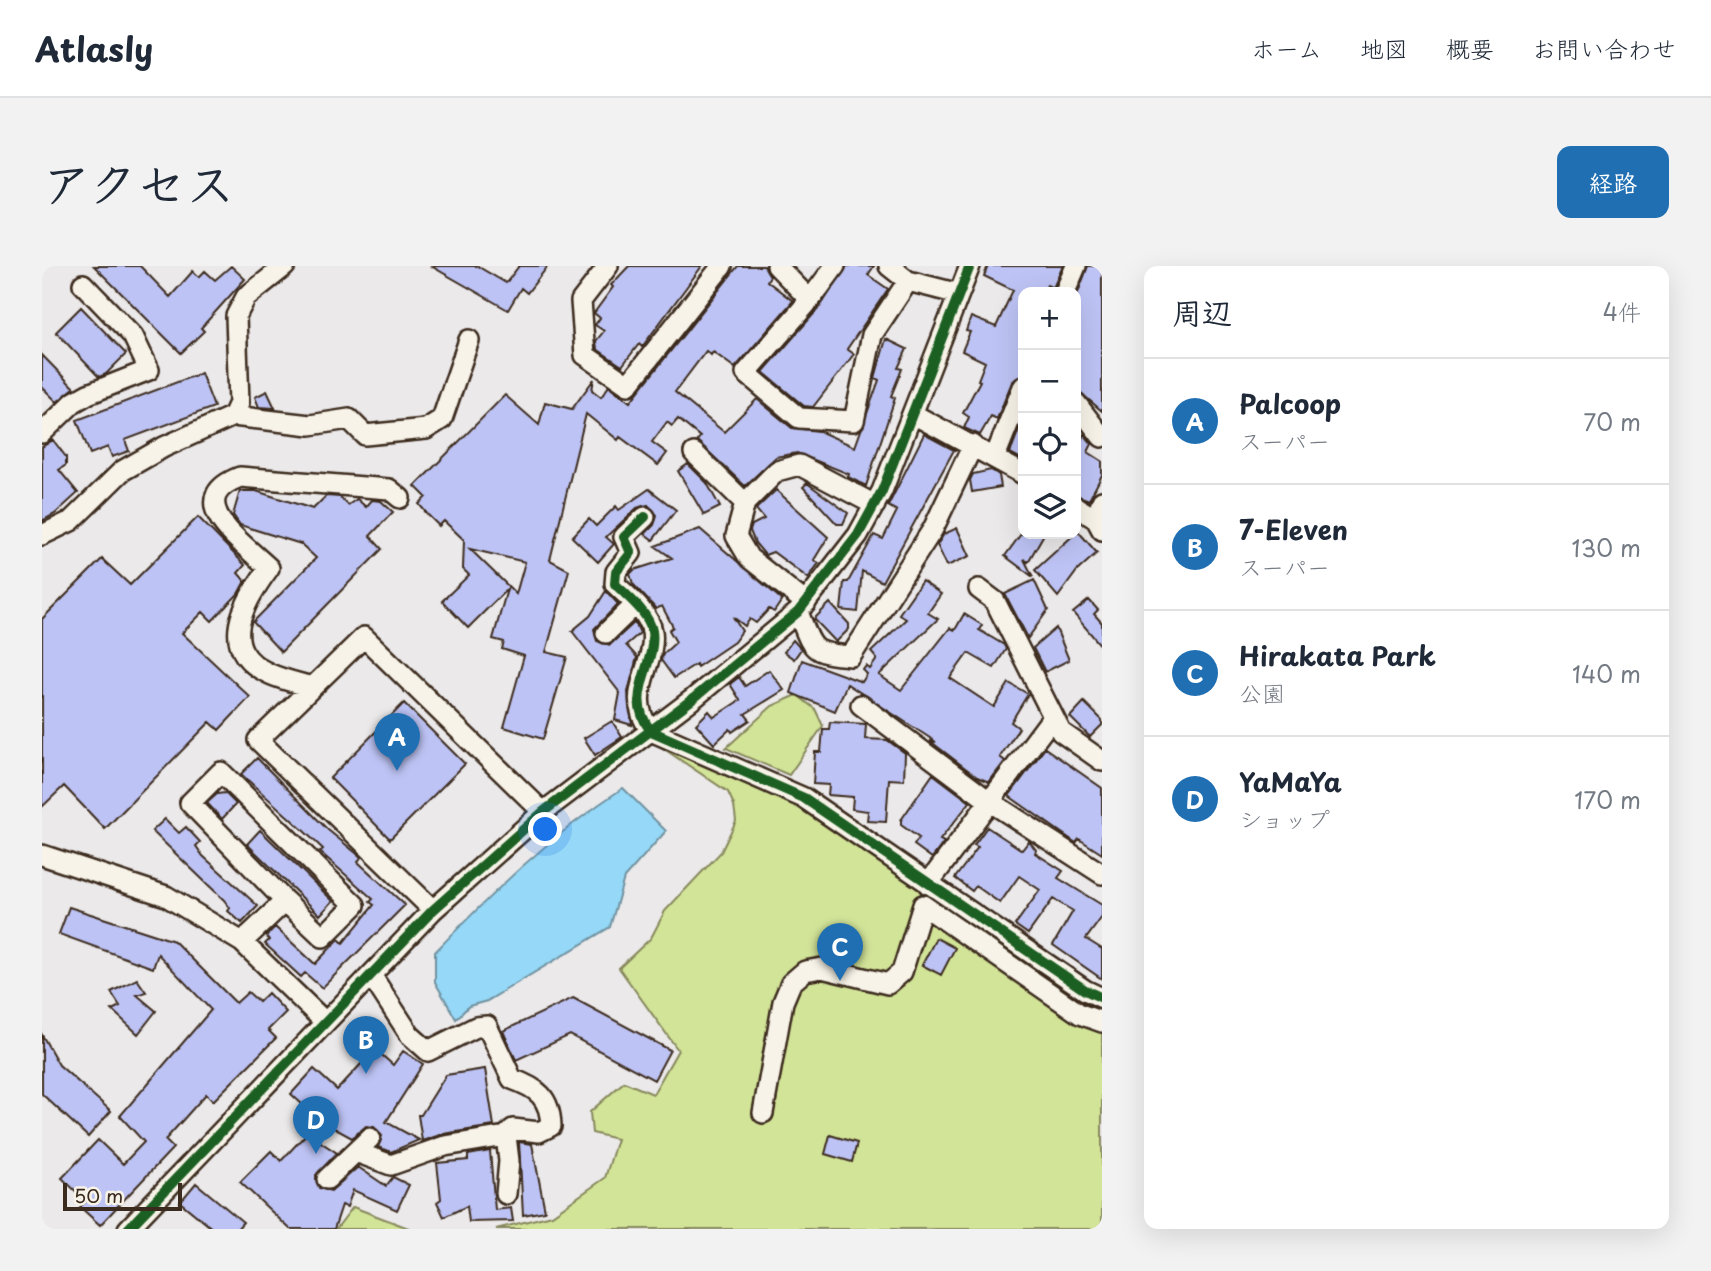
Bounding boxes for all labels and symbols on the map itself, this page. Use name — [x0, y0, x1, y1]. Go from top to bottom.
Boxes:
pin: A — [374, 713, 420, 771]
your location — [528, 812, 562, 846]
pin: C — [817, 923, 863, 981]
pin: B — [343, 1016, 389, 1074]
pin: D — [293, 1096, 339, 1154]
scale bar — [63, 1180, 182, 1212]

